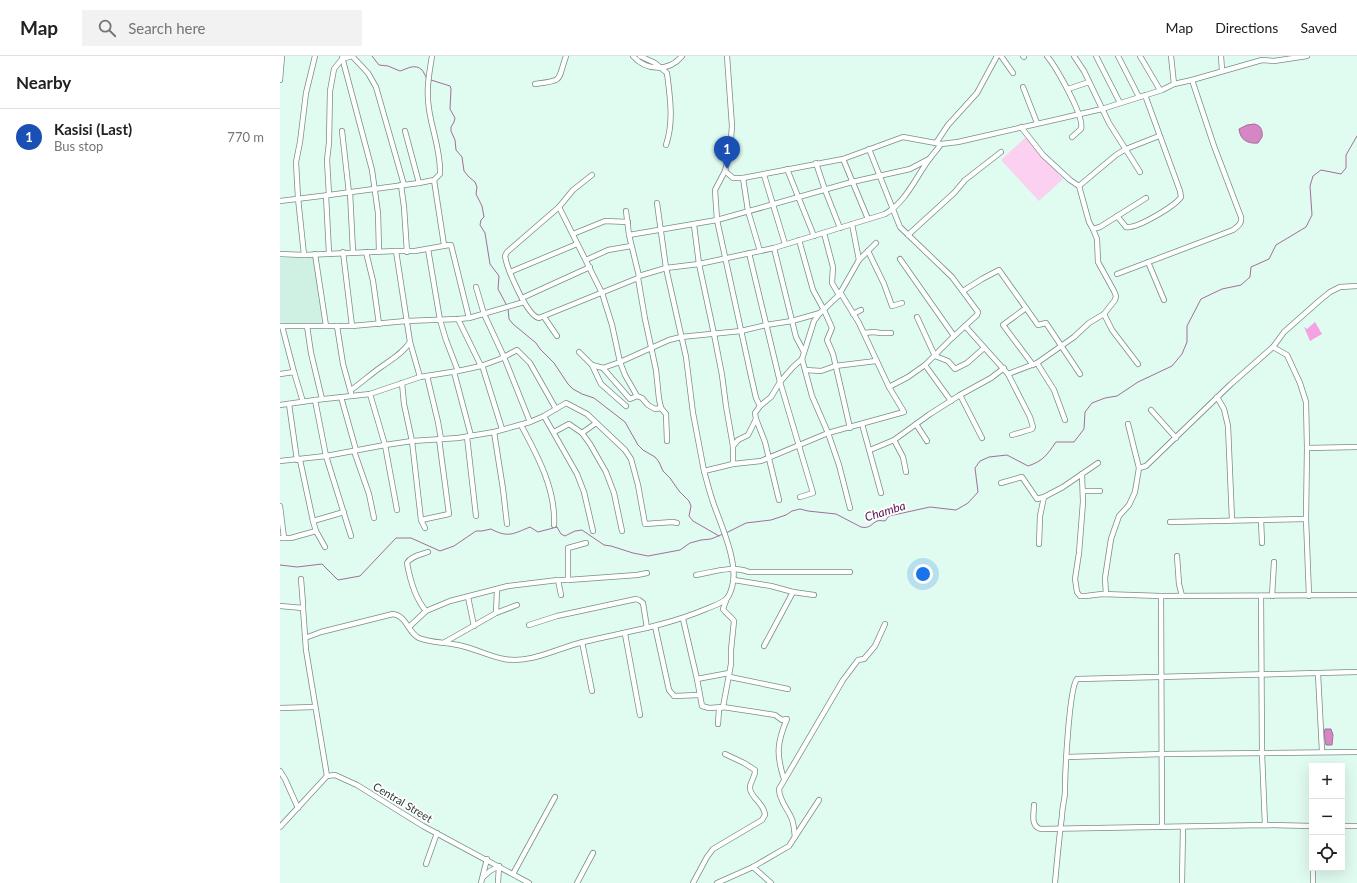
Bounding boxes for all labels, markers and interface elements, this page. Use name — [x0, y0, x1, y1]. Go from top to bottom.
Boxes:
search box — [82, 10, 362, 46]
text: Map — [20, 16, 58, 39]
icon: search — [96, 17, 118, 39]
text: Search here — [128, 19, 206, 37]
text: Map — [1166, 19, 1193, 36]
text: Directions — [1215, 19, 1278, 36]
text: Saved — [1300, 19, 1337, 36]
text: Nearby — [16, 72, 71, 93]
text: Kasisi (Last) — [54, 120, 132, 138]
text: 1 — [25, 129, 33, 145]
text: 770 m — [227, 129, 264, 145]
pin: 1 — [714, 136, 740, 169]
text: Bus stop — [54, 138, 103, 154]
water label: Chamba — [863, 498, 907, 524]
your location — [913, 564, 933, 584]
map controls — [1309, 763, 1345, 871]
button: + — [1309, 763, 1345, 799]
street label: Central Street — [371, 779, 435, 825]
button: − — [1309, 799, 1345, 835]
button: locate — [1309, 835, 1345, 871]

